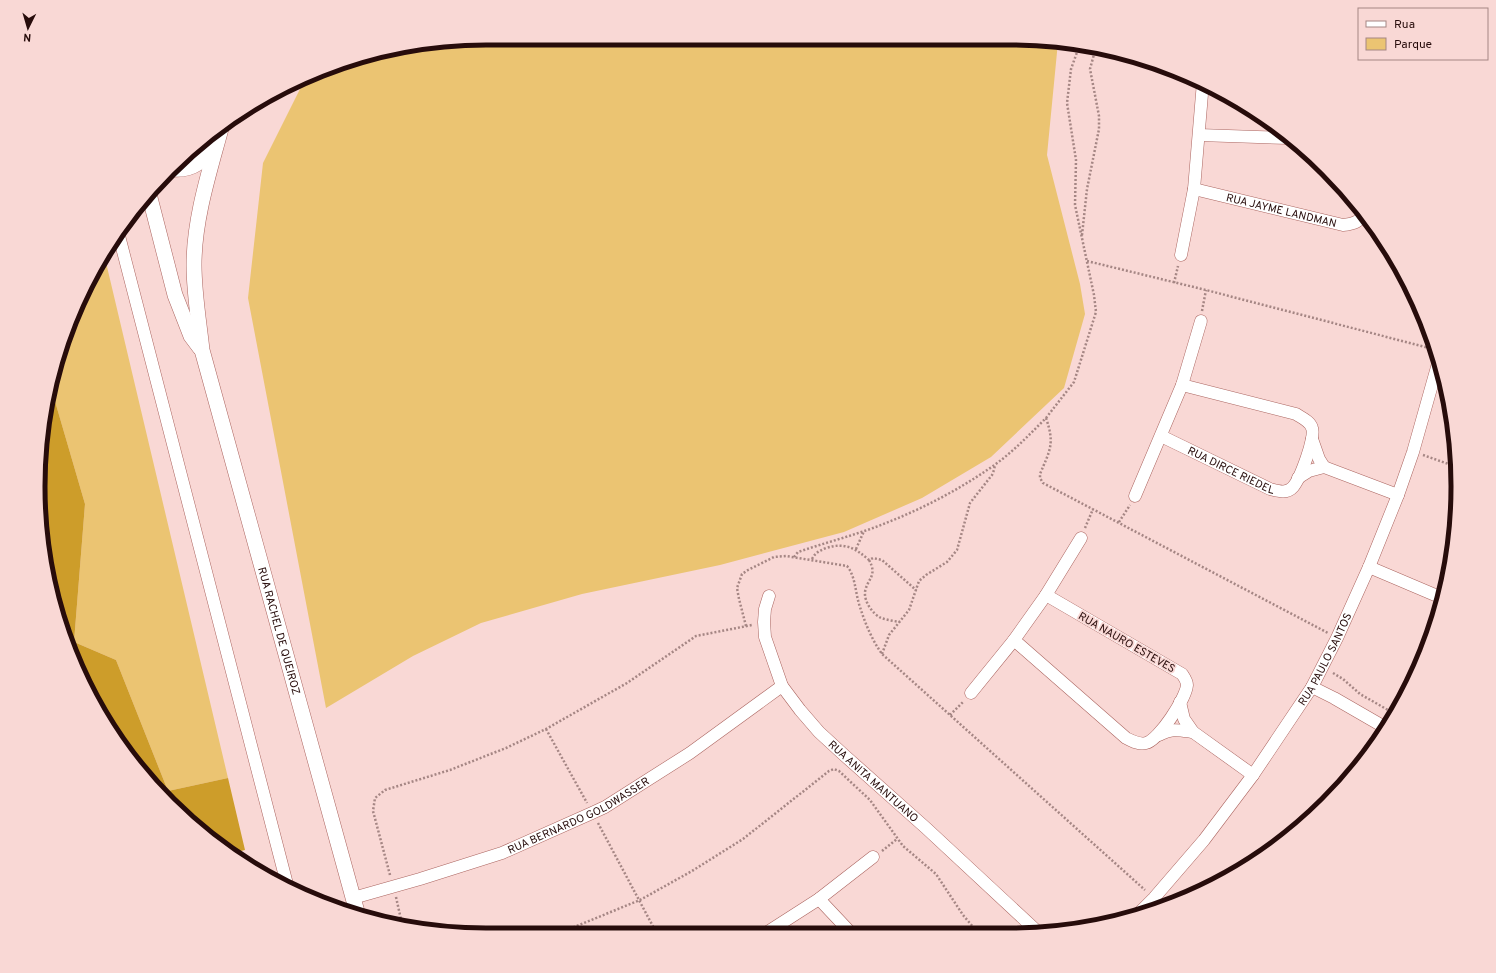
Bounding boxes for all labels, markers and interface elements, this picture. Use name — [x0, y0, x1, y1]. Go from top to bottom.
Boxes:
north arrow — [8, 8, 48, 48]
legend — [1358, 8, 1488, 60]
text: Rua — [1394, 17, 1415, 33]
text: N — [23, 30, 32, 44]
text: Parque — [1394, 37, 1432, 53]
street label: RUA JAYME LANDMAN — [1224, 191, 1338, 231]
street label: RUA DIRCE RIEDEL — [1185, 444, 1276, 498]
street label: RUA RACHEL DE QUEIROZ — [254, 566, 303, 697]
street label: RUA NAURO ESTEVES — [1075, 609, 1178, 676]
street label: RUA PAULO SANTOS — [1295, 611, 1355, 709]
street label: RUA ANITA MANTUANO — [825, 738, 921, 826]
street label: RUA BERNARDO GOLDWASSER — [506, 775, 652, 858]

